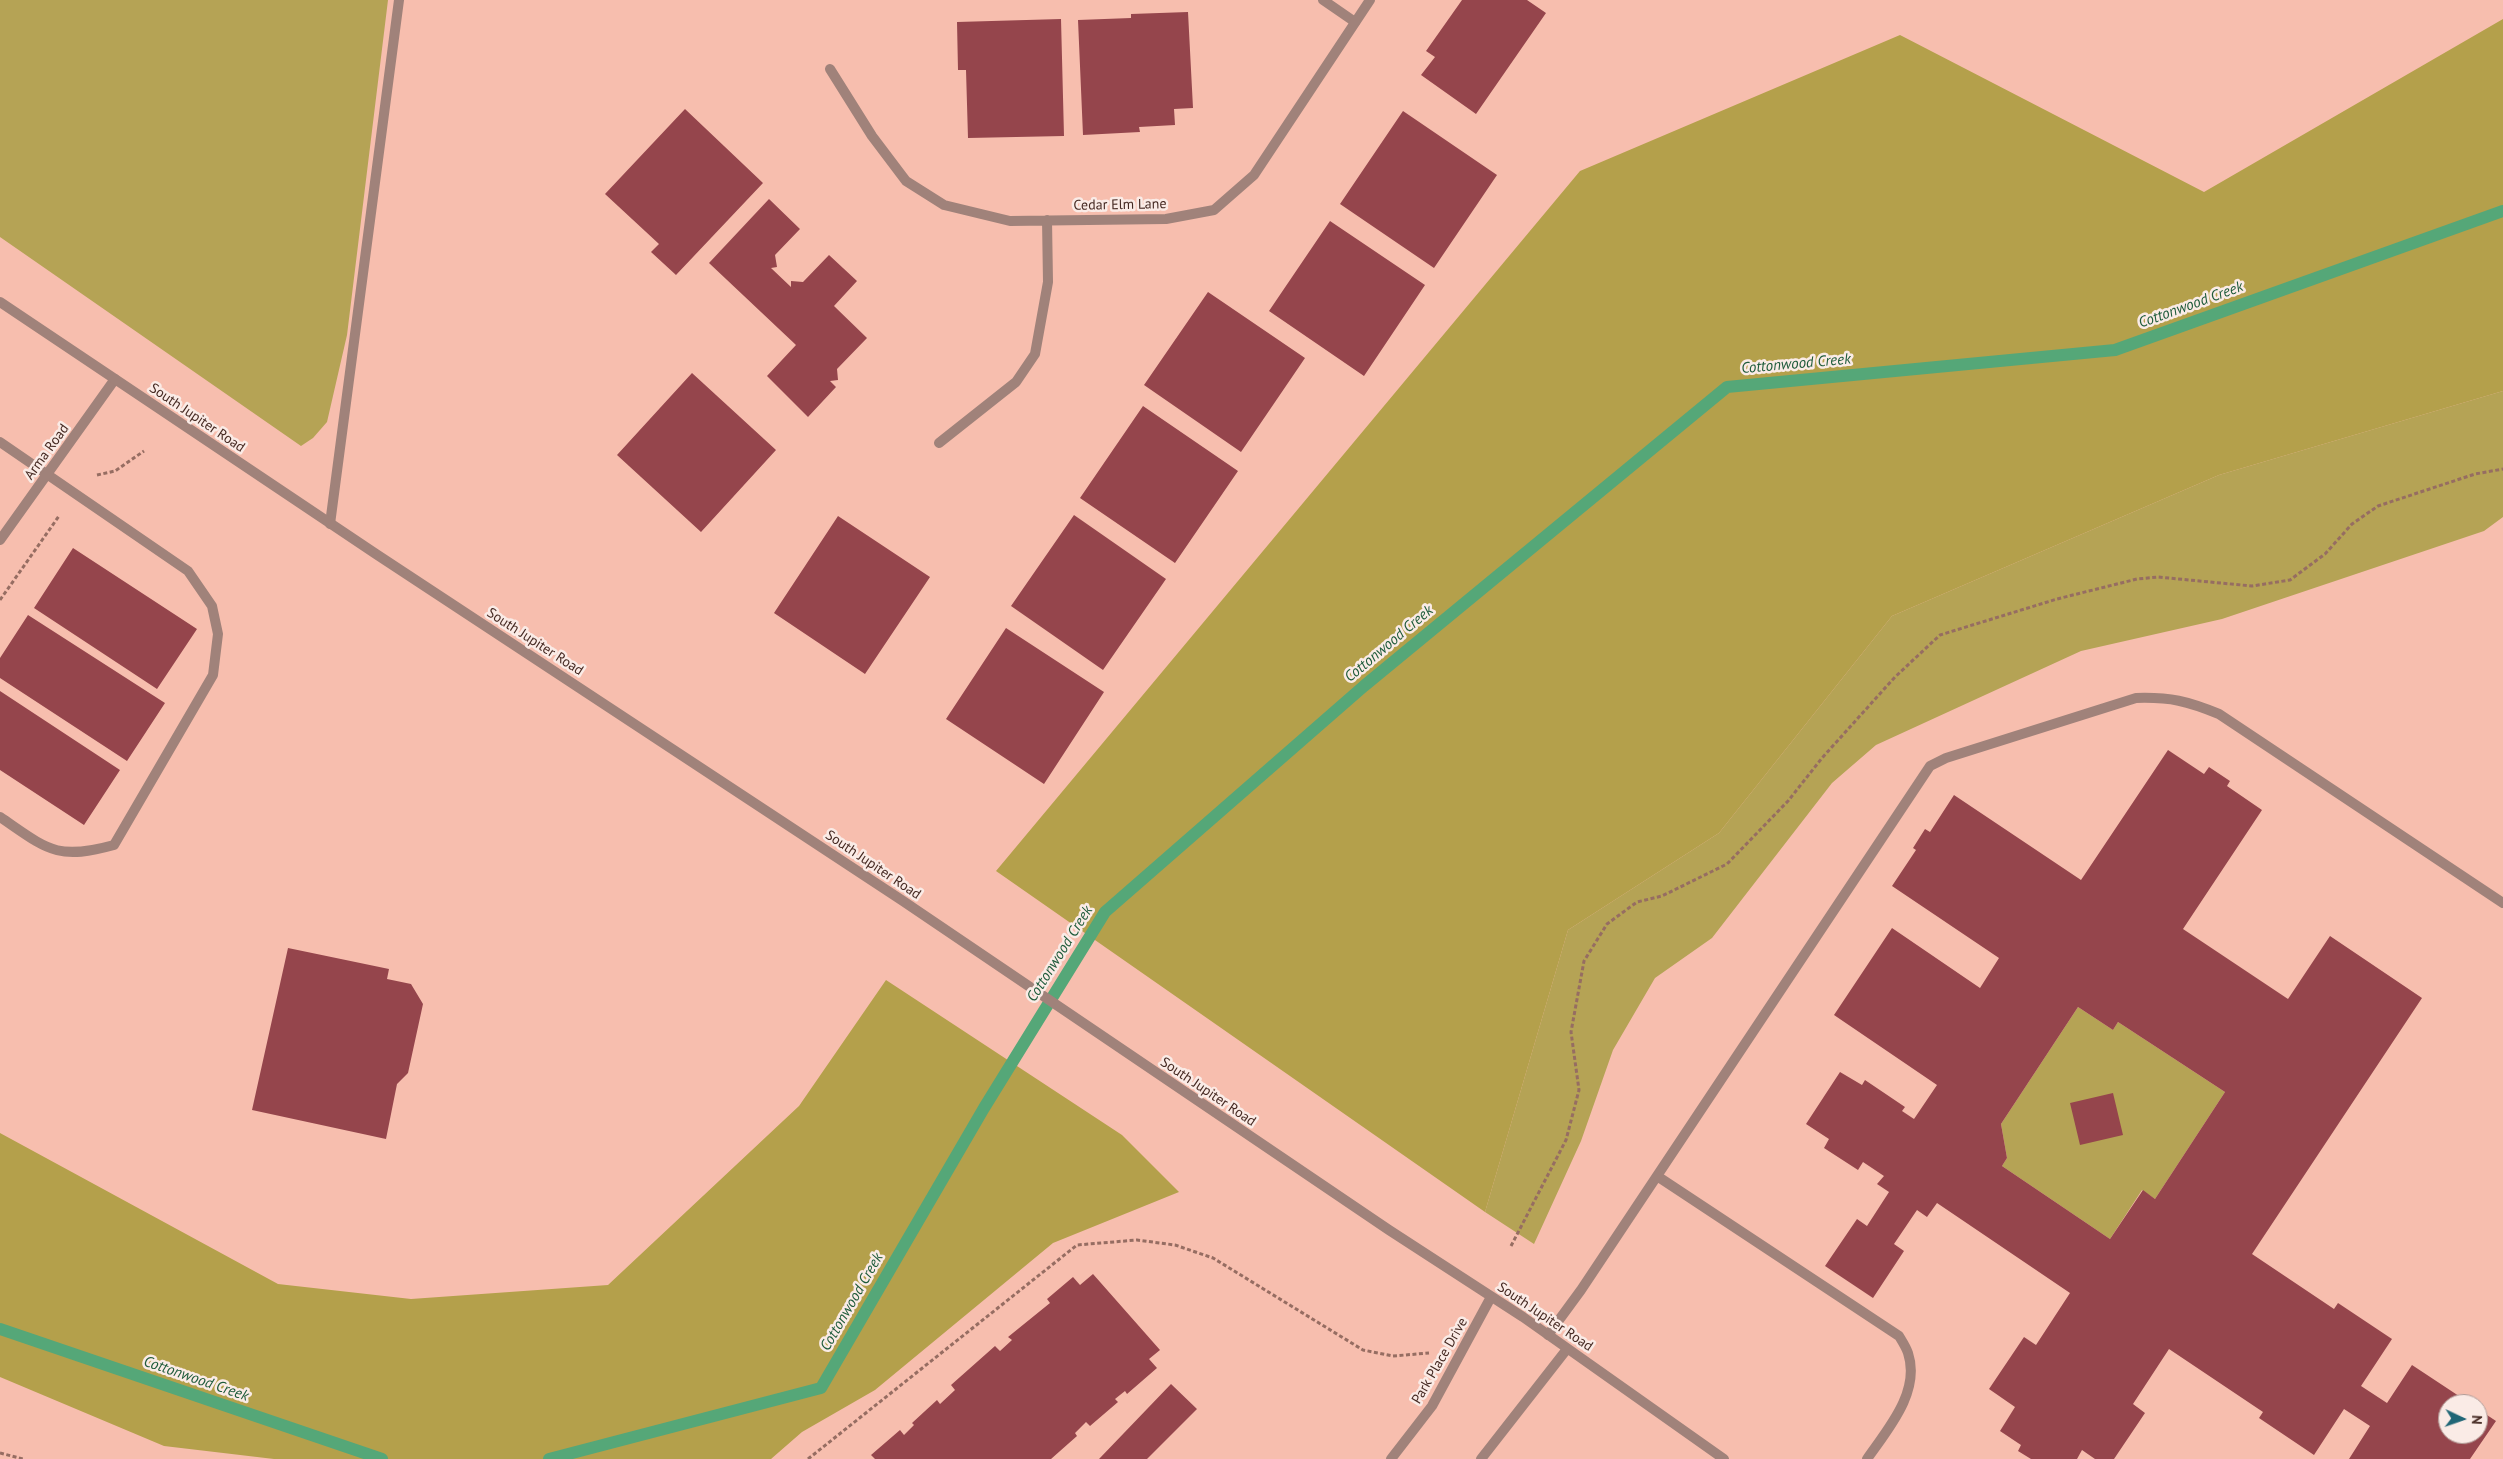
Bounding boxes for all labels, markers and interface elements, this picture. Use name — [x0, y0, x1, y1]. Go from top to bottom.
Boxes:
street label: Cedar Elm Lane — [1073, 196, 1167, 214]
water label: Cottonwood Creek — [2136, 278, 2246, 332]
water label: Cottonwood Creek — [1741, 350, 1851, 378]
street label: South Jupiter Road — [146, 380, 248, 456]
street label: Arma Road — [21, 421, 73, 483]
water label: Cottonwood Creek — [1341, 602, 1437, 686]
street label: South Jupiter Road — [484, 605, 586, 679]
street label: South Jupiter Road — [822, 827, 924, 903]
water label: Cottonwood Creek — [1023, 903, 1097, 1005]
street label: South Jupiter Road — [1157, 1054, 1259, 1130]
water label: Cottonwood Creek — [817, 1250, 887, 1354]
street label: South Jupiter Road — [1494, 1279, 1596, 1355]
street label: Park Place Drive — [1409, 1315, 1471, 1407]
water label: Cottonwood Creek — [141, 1353, 251, 1405]
north arrow — [2438, 1394, 2488, 1444]
text: N — [2468, 1415, 2486, 1425]

